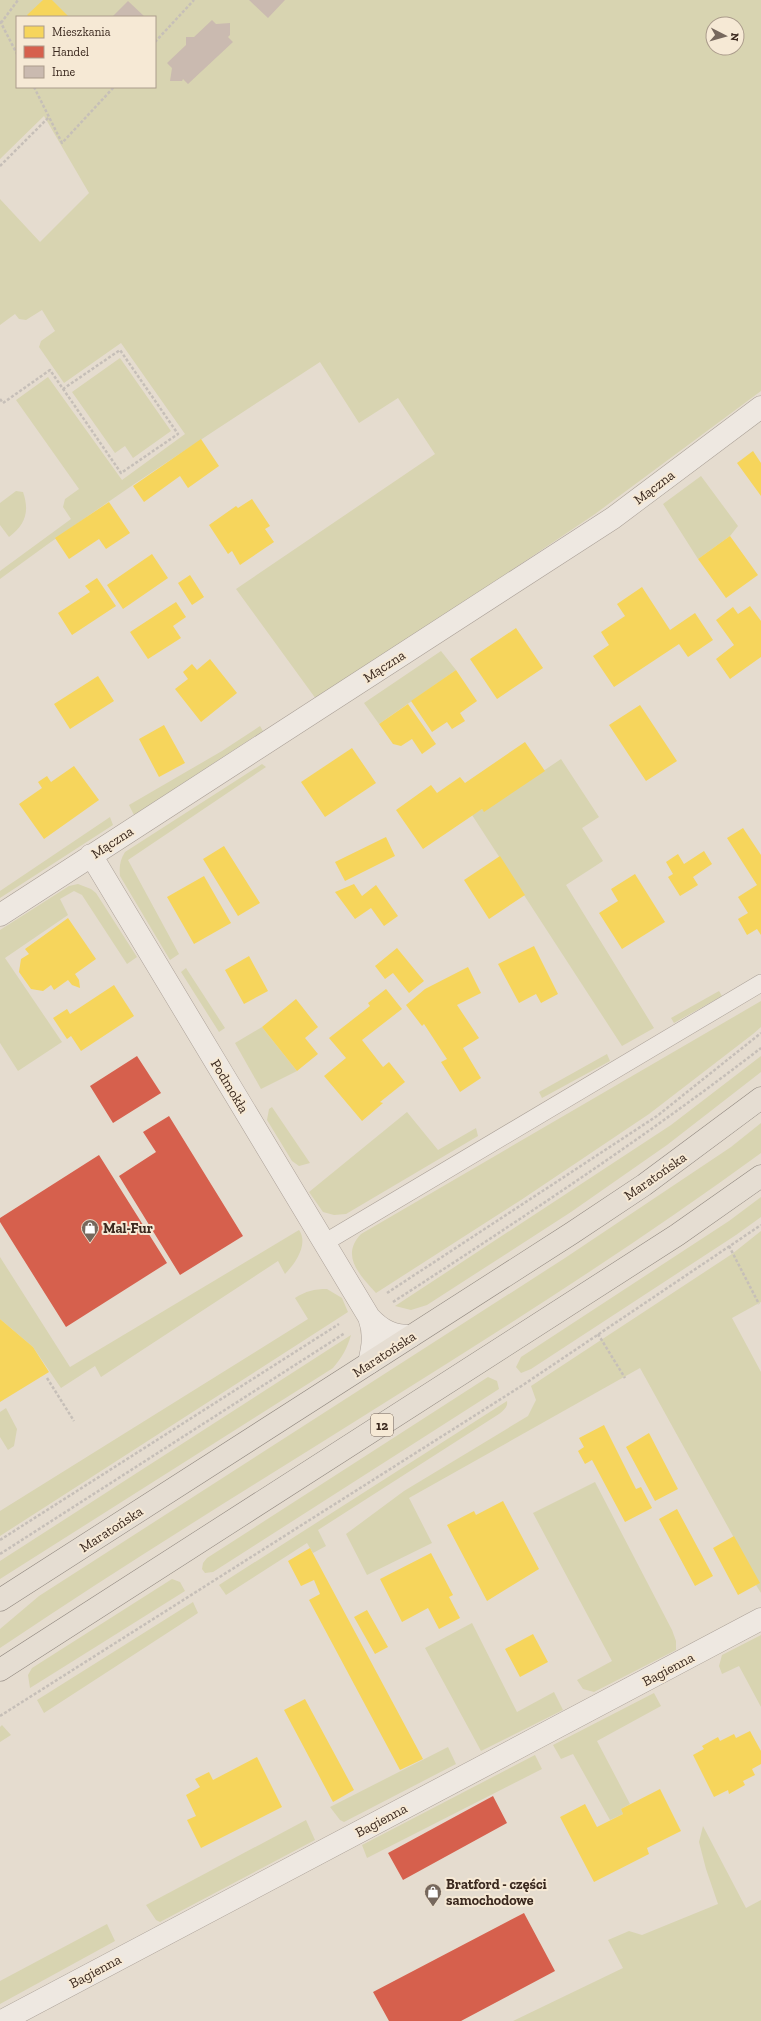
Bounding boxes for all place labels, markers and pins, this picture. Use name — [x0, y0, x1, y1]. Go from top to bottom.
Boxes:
shop icon: Mal-Fur — [80, 1218, 100, 1243]
place label: Mal-Fur — [103, 1220, 153, 1237]
place label: Bratford - części samochodowe — [446, 1876, 547, 1909]
shop icon: Bratford - części samochodowe — [423, 1882, 443, 1907]

